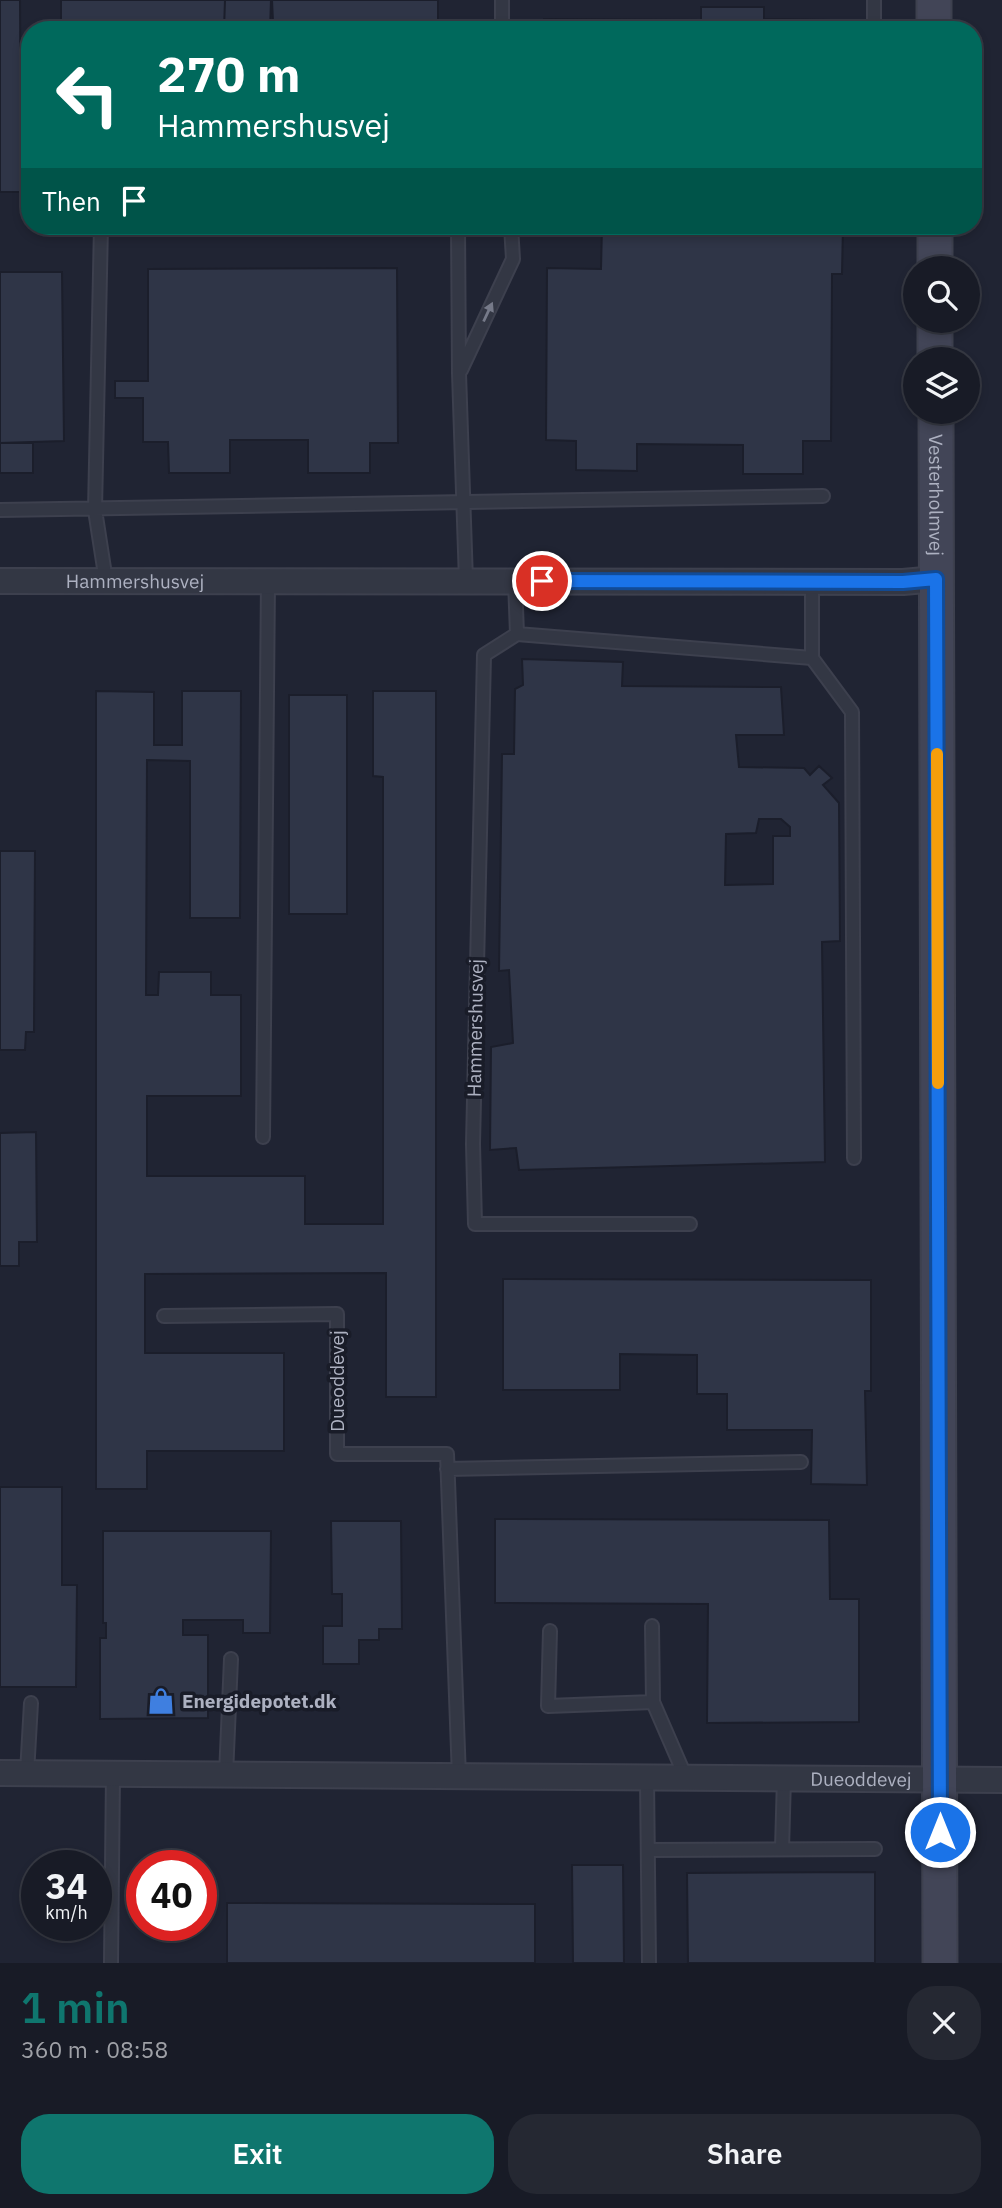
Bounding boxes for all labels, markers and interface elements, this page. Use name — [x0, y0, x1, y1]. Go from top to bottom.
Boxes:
text: 270 m — [157, 42, 301, 105]
icon: left — [42, 49, 133, 140]
text: Hammershusvej — [157, 104, 390, 146]
icon: arrive — [115, 182, 153, 220]
text: Then — [42, 184, 101, 218]
map controls — [903, 256, 980, 424]
button: search — [903, 256, 980, 333]
one-way arrow — [482, 302, 494, 322]
button: layers — [903, 347, 980, 424]
street label: Vesterholmvej — [924, 434, 948, 556]
pin — [512, 551, 572, 611]
icon: arrive — [523, 562, 561, 600]
street label: Hammershusvej — [66, 569, 204, 593]
street label: Hammershusvej — [462, 959, 488, 1097]
street label: Dueoddevej — [325, 1330, 349, 1432]
shop icon: Energidepotet.dk — [146, 1686, 176, 1716]
place label: Energidepotet.dk — [182, 1689, 337, 1713]
street label: Dueoddevej — [810, 1767, 912, 1791]
position arrow — [903, 1795, 977, 1869]
speed limit sign: 40 — [126, 1850, 217, 1941]
text: 34 — [45, 1863, 88, 1909]
text: km/h — [45, 1901, 88, 1924]
text: 1 min — [21, 1980, 130, 2035]
button: close — [907, 1986, 981, 2060]
text: 360 m · 08:58 — [21, 2034, 168, 2064]
button: Exit — [21, 2114, 494, 2194]
button: Share — [508, 2114, 981, 2194]

